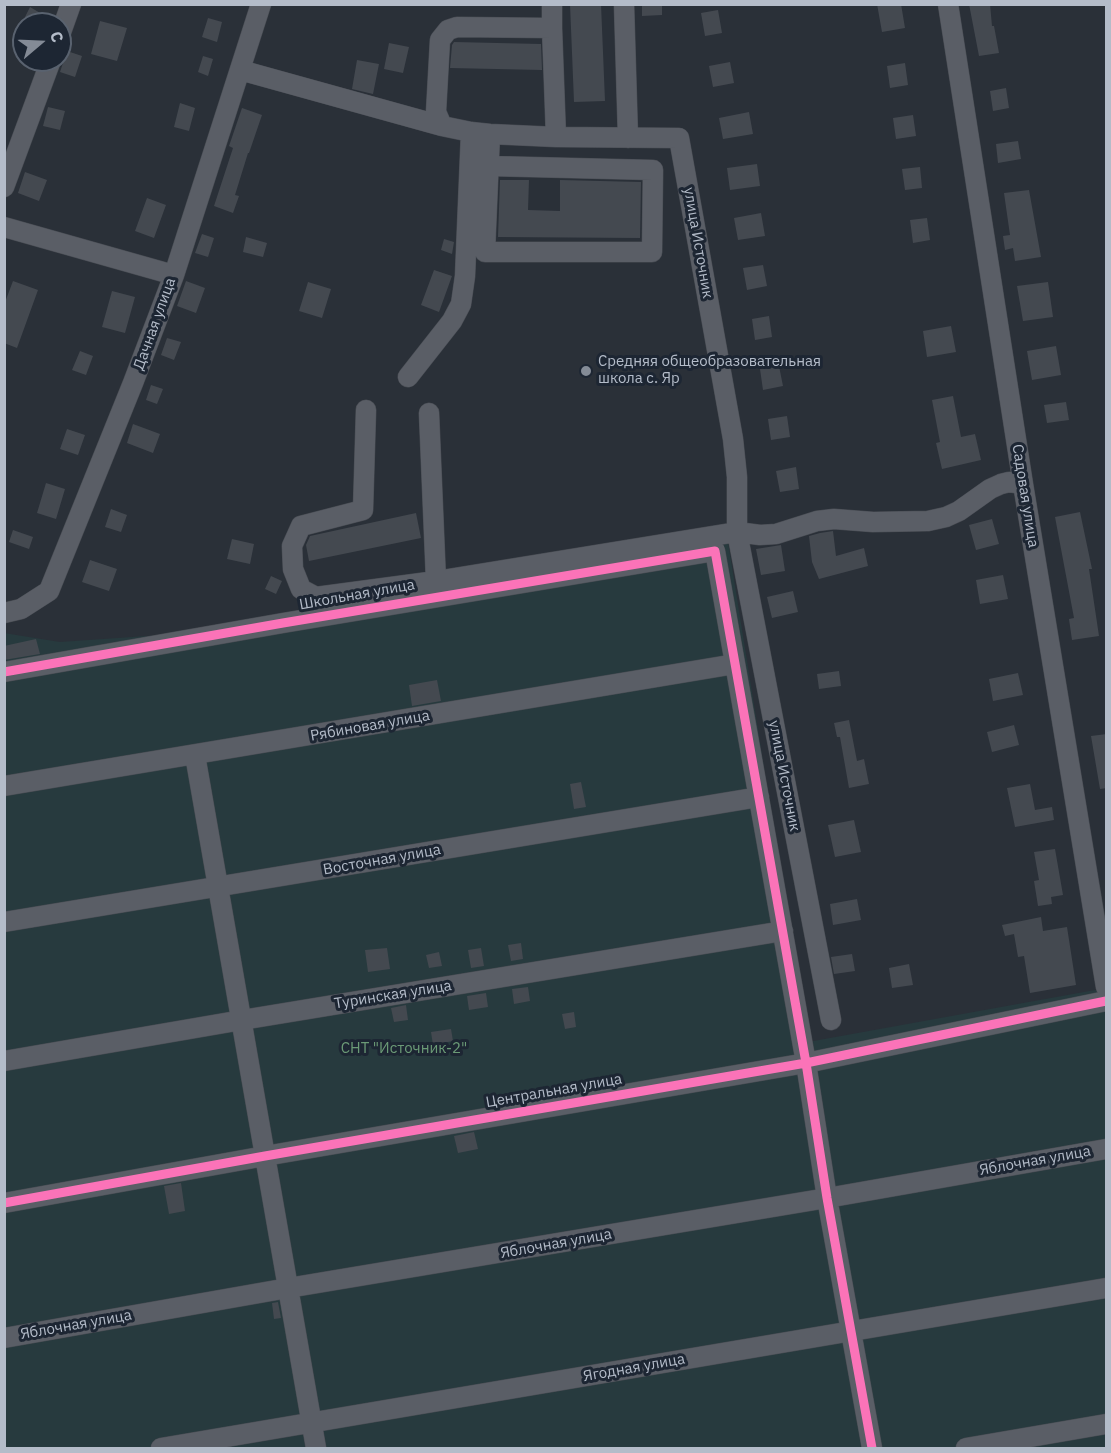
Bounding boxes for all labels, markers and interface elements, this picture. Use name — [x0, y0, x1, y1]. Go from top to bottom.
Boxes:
north arrow — [12, 12, 72, 72]
text: С — [46, 29, 68, 45]
street label: улица Источник — [679, 186, 717, 300]
street label: Дачная улица — [130, 275, 180, 373]
place label: Средняя общеобразовательная школа с. Яр — [598, 353, 821, 388]
marker: Средняя общеобразовательная школа с. Яр — [579, 364, 593, 378]
street label: Садовая улица — [1008, 443, 1042, 549]
street label: Школьная улица — [298, 576, 416, 614]
street label: Рябиновая улица — [309, 707, 431, 745]
street label: улица Источник — [764, 719, 804, 833]
street label: Восточная улица — [322, 841, 442, 879]
street label: Туринская улица — [333, 977, 453, 1013]
park label: СНТ "Источник-2" — [341, 1040, 467, 1058]
street label: Центральная улица — [484, 1070, 624, 1112]
street label: Яблочная улица — [978, 1142, 1092, 1180]
street label: Яблочная улица — [499, 1225, 613, 1263]
street label: Яблочная улица — [19, 1306, 133, 1344]
street label: Ягодная улица — [582, 1350, 686, 1386]

